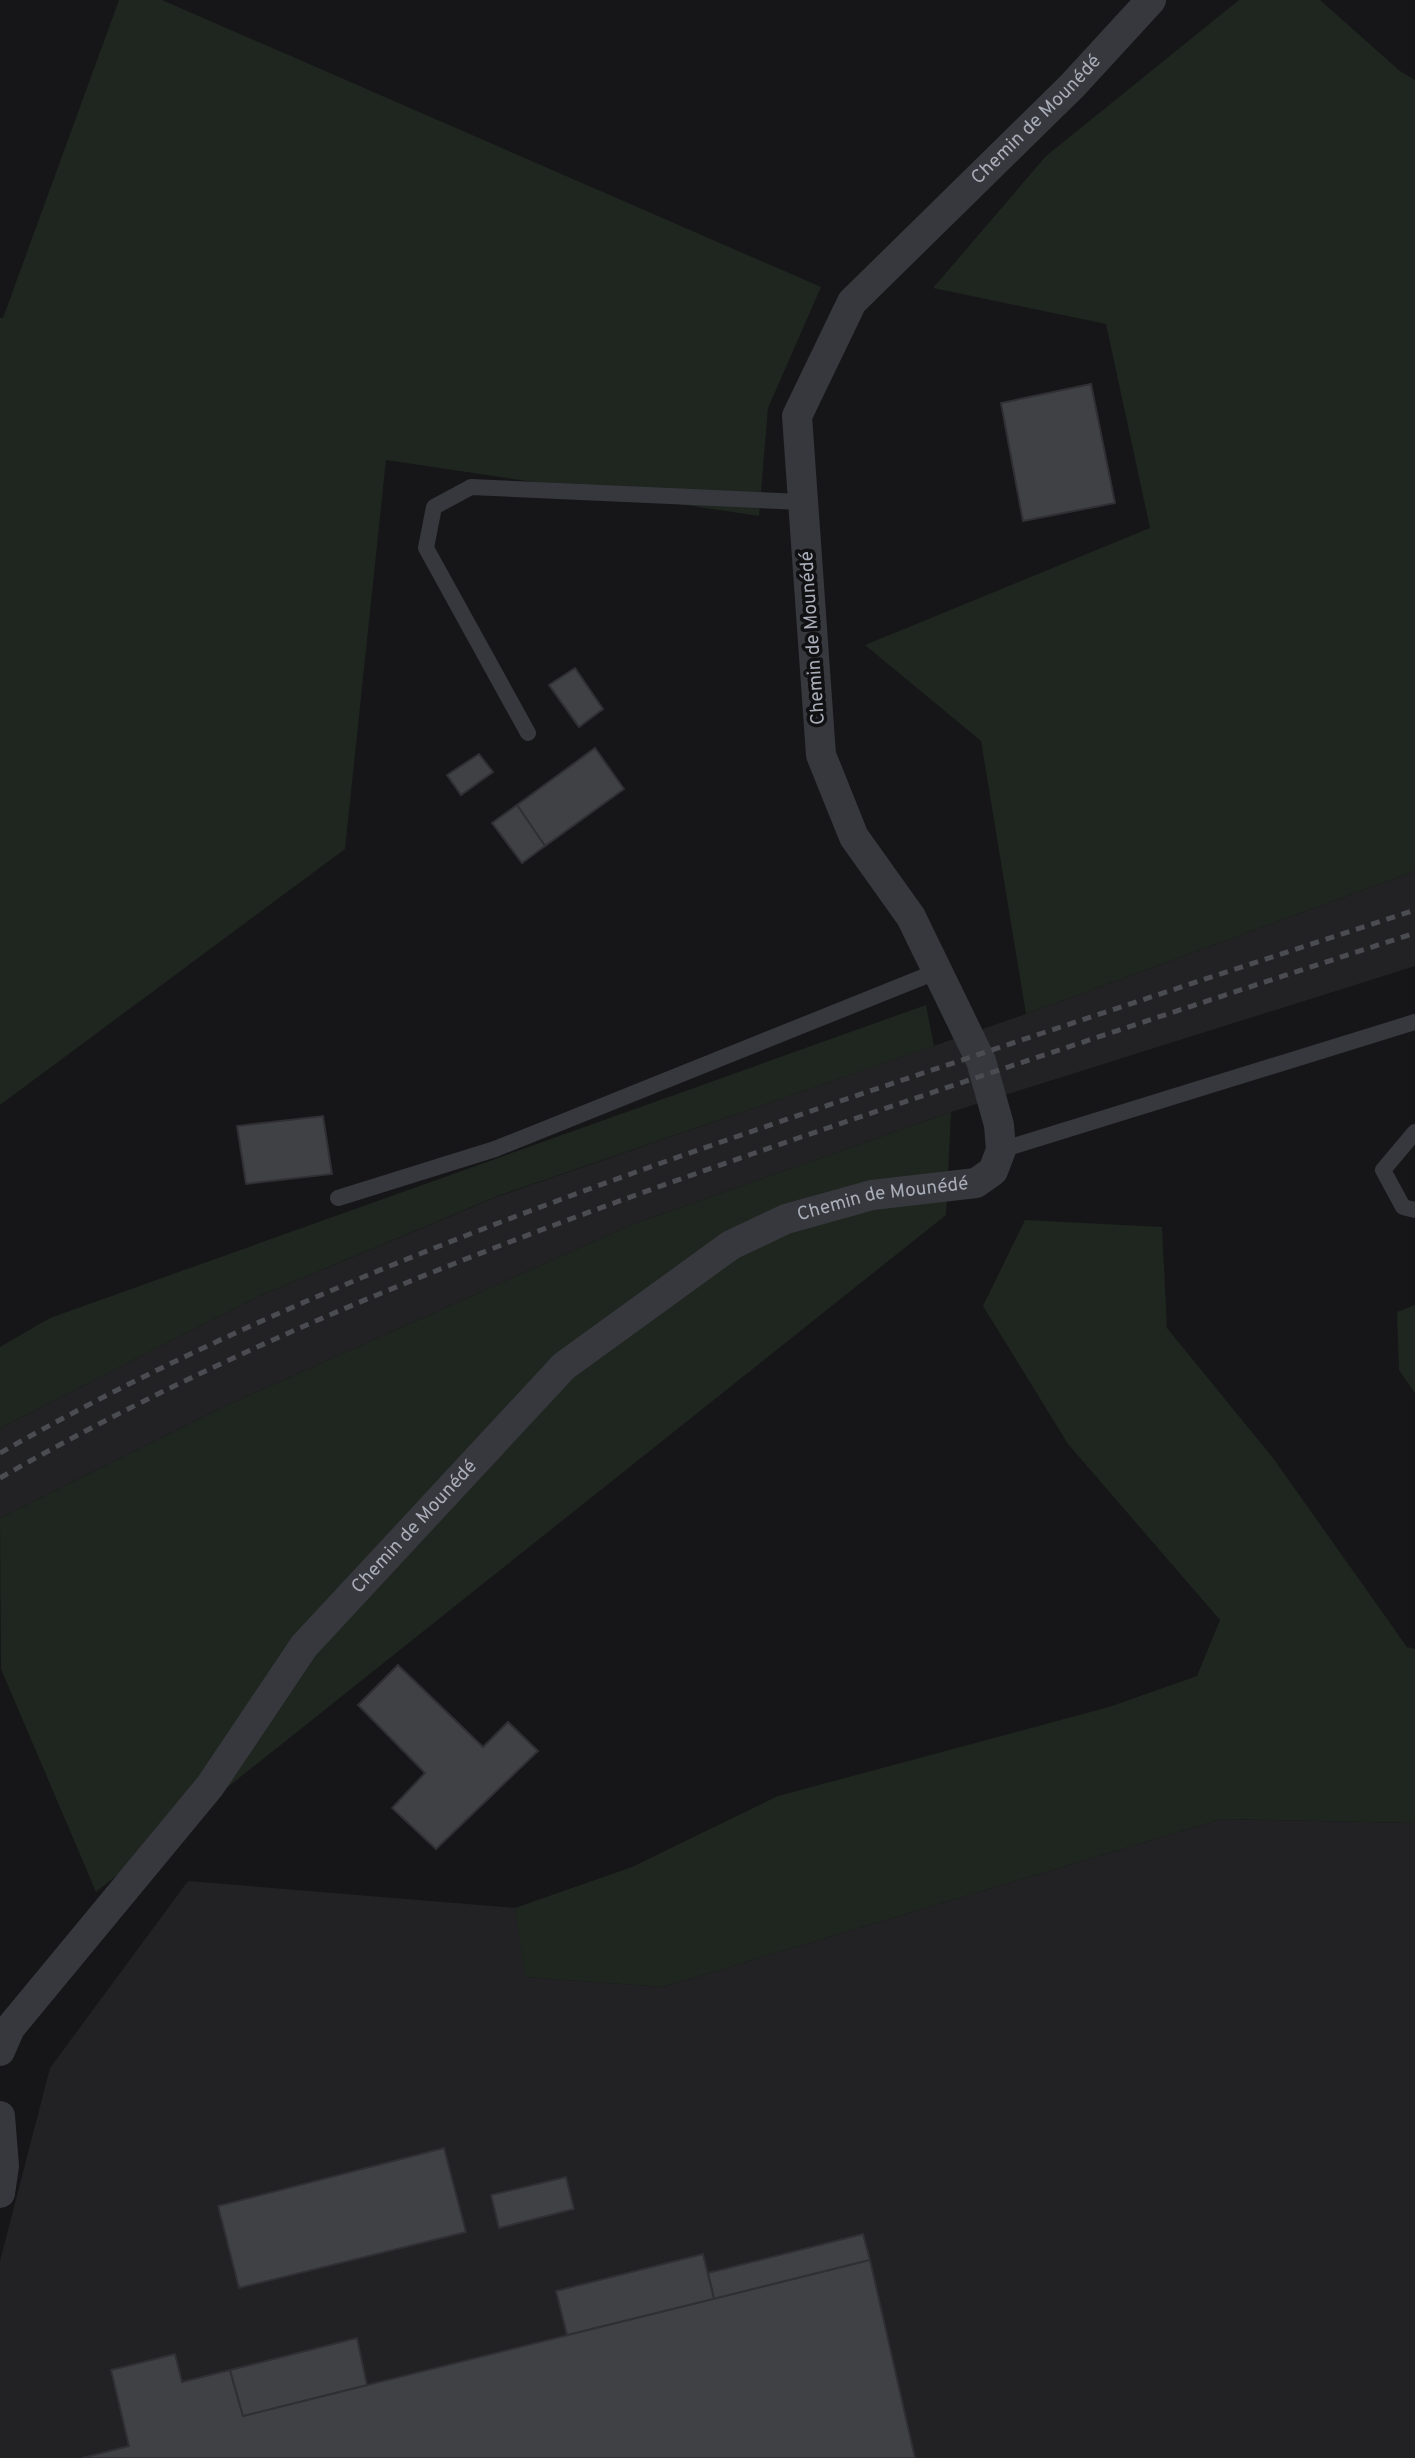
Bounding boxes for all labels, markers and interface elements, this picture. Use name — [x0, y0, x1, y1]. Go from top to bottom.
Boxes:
street label: Chemin de Mounédé — [966, 50, 1107, 190]
street label: Chemin de Mounédé — [795, 550, 831, 726]
street label: Chemin de Mounédé — [794, 1172, 970, 1227]
street label: Chemin de Mounédé — [346, 1455, 482, 1599]

